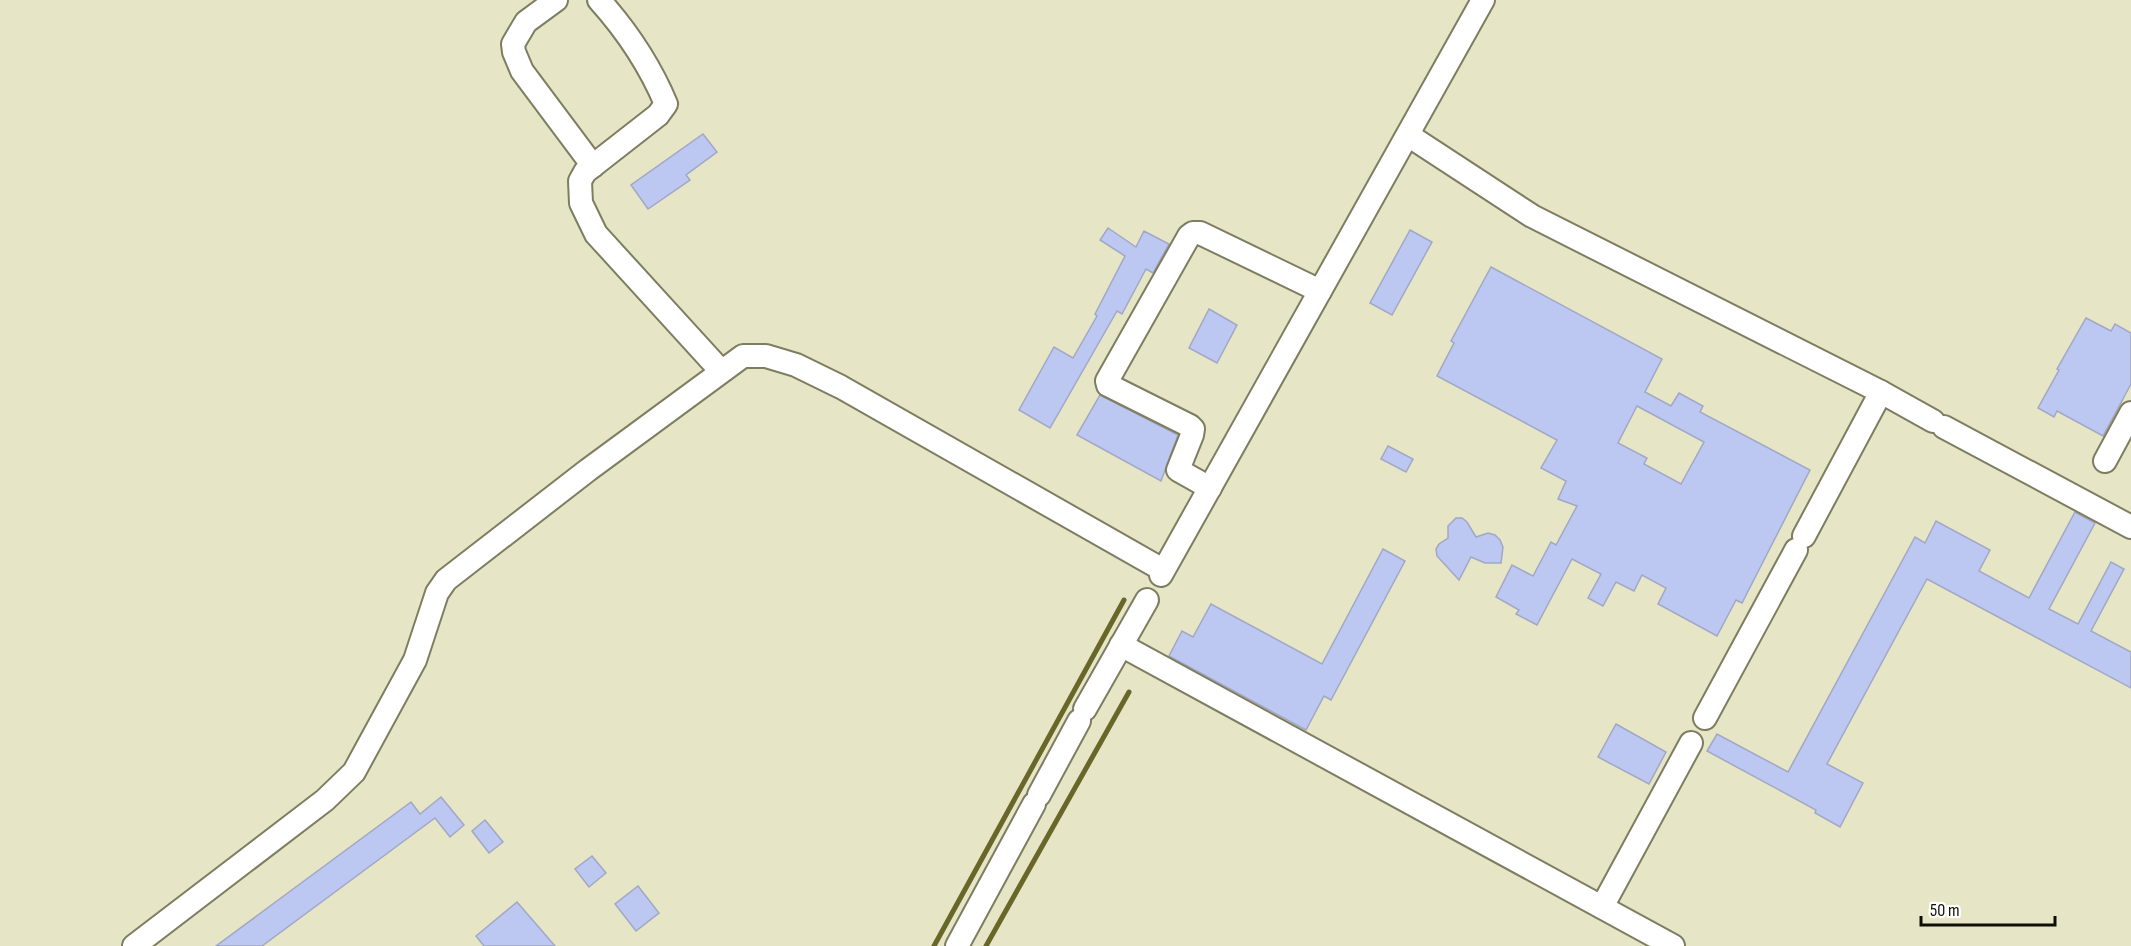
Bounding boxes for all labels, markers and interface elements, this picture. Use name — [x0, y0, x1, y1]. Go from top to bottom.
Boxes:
scale bar — [1921, 889, 2054, 927]
text: 50 m — [1930, 900, 1960, 921]

